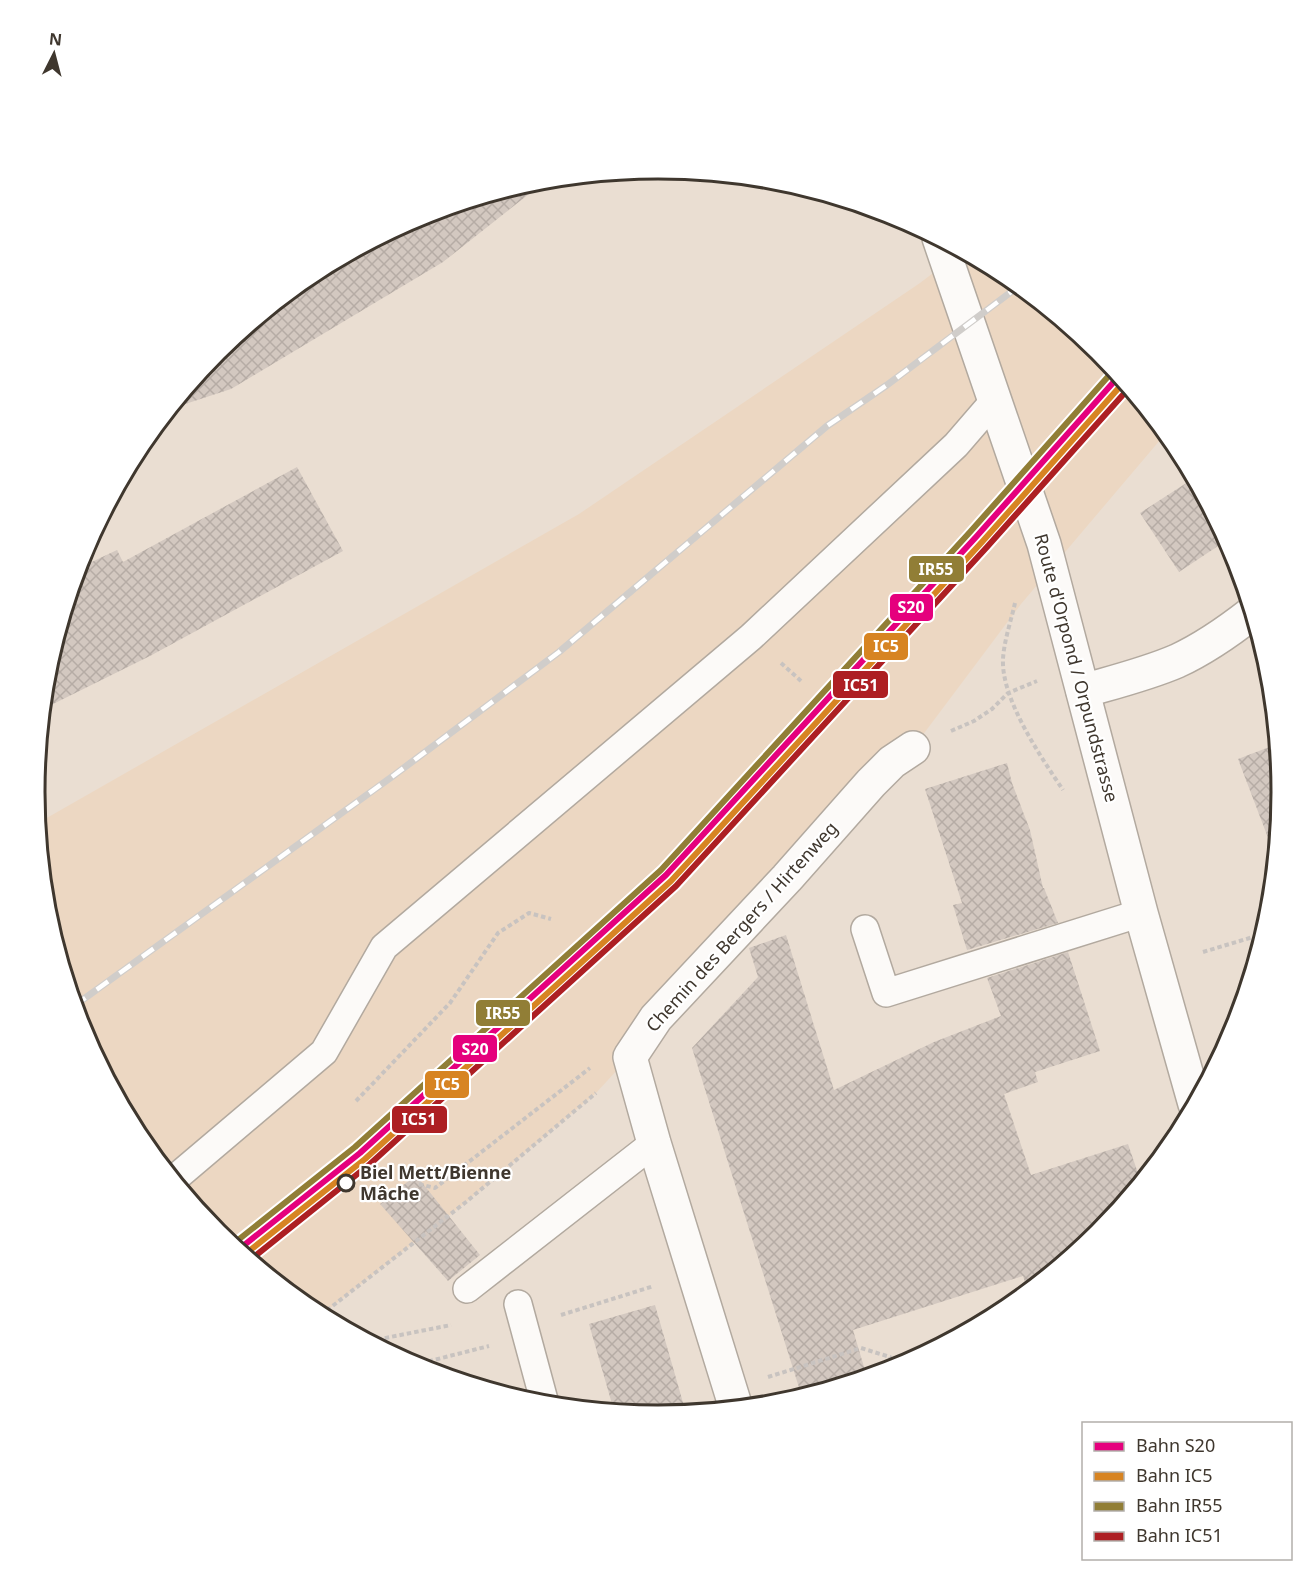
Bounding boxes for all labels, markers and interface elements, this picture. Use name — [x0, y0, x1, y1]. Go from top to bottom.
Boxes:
north arrow — [24, 24, 84, 84]
text: N — [48, 27, 63, 51]
street label: Route d'Orpond / Orpundstrasse — [1030, 531, 1124, 805]
line badge: IR55 — [908, 555, 965, 583]
text: IR55 — [918, 558, 954, 580]
line badge: S20 — [889, 593, 934, 622]
text: S20 — [897, 596, 925, 618]
line badge: IC5 — [863, 632, 909, 661]
text: IC5 — [873, 635, 899, 657]
line badge: IC51 — [832, 670, 889, 699]
text: IC51 — [844, 674, 878, 696]
street label: Chemin des Bergers / Hirtenweg — [640, 816, 842, 1037]
line badge: IR55 — [475, 999, 531, 1027]
text: IR55 — [485, 1002, 521, 1024]
line badge: S20 — [452, 1034, 498, 1063]
text: S20 — [461, 1038, 489, 1060]
line badge: IC5 — [424, 1070, 470, 1099]
text: IC5 — [434, 1073, 460, 1095]
line badge: IC51 — [391, 1105, 448, 1134]
text: IC51 — [402, 1108, 436, 1130]
place label: Biel Mett/Bienne Mâche — [360, 1160, 511, 1205]
marker: Biel Mett/Bienne Mâche — [337, 1174, 355, 1192]
legend — [1082, 1422, 1292, 1560]
text: Bahn S20 — [1136, 1433, 1215, 1457]
text: Bahn IC5 — [1136, 1463, 1213, 1487]
text: Bahn IR55 — [1136, 1493, 1223, 1517]
text: Bahn IC51 — [1136, 1523, 1223, 1547]

